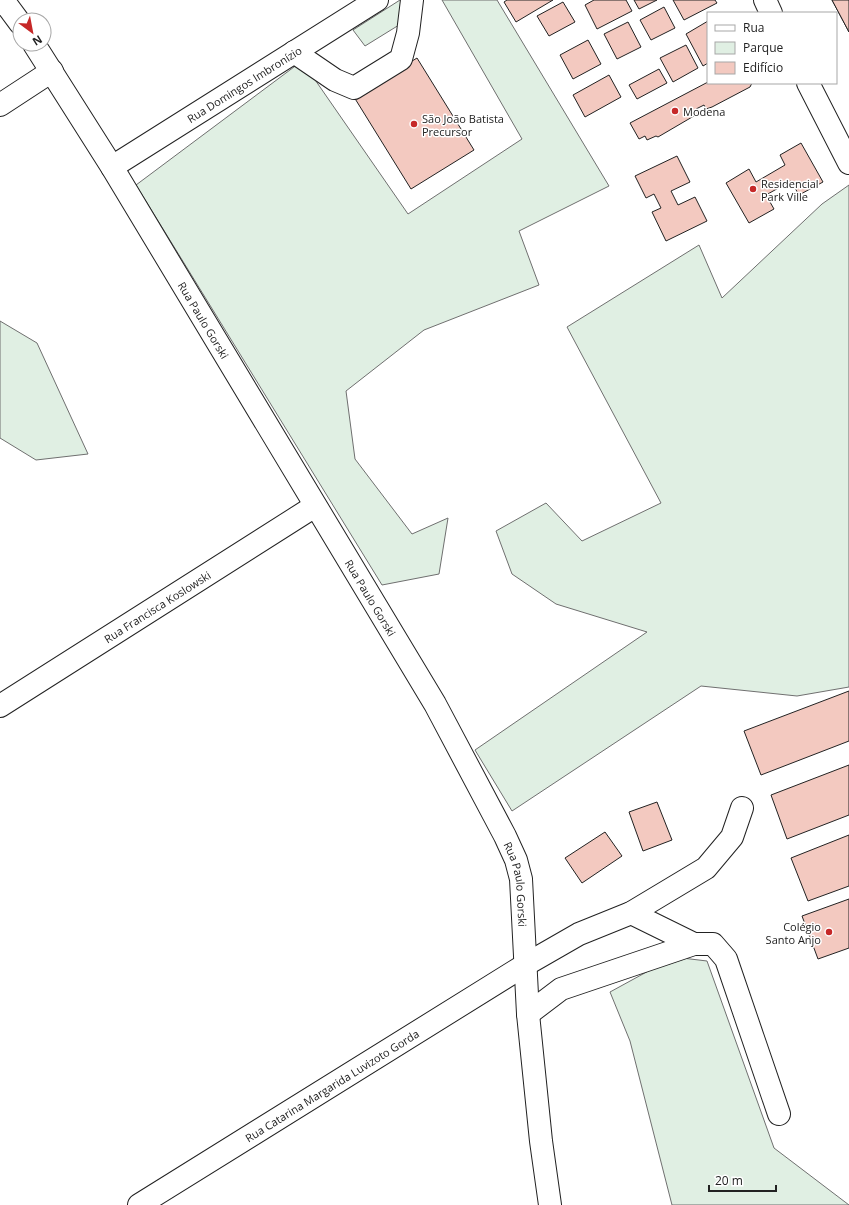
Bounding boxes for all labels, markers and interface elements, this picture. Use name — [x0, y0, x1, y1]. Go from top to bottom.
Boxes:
north arrow — [12, 12, 52, 52]
legend — [707, 12, 837, 84]
text: Rua — [743, 19, 764, 36]
text: N — [30, 32, 45, 50]
text: Parque — [743, 39, 783, 56]
street label: Rua Domingos Imbronízio — [184, 42, 304, 126]
text: Edifício — [743, 59, 783, 76]
place label: Modena — [683, 104, 725, 119]
marker: Modena — [670, 106, 680, 116]
place label: São João Batista Precursor — [422, 111, 504, 139]
marker: São João Batista Precursor — [409, 119, 419, 129]
place label: Residencial Park Ville — [761, 176, 819, 204]
marker: Residencial Park Ville — [748, 184, 758, 194]
street label: Rua Paulo Gorski — [175, 279, 233, 361]
street label: Rua Paulo Gorski — [342, 556, 400, 639]
street label: Rua Francisca Koslowski — [101, 567, 213, 646]
street label: Rua Paulo Gorski — [501, 839, 531, 927]
place label: Colégio Santo Anjo — [766, 919, 821, 947]
marker: Colégio Santo Anjo — [824, 927, 834, 937]
street label: Rua Catarina Margarida Luvizoto Gorda — [242, 1025, 422, 1145]
scale bar — [709, 1167, 776, 1193]
text: 20 m — [715, 1172, 743, 1189]

